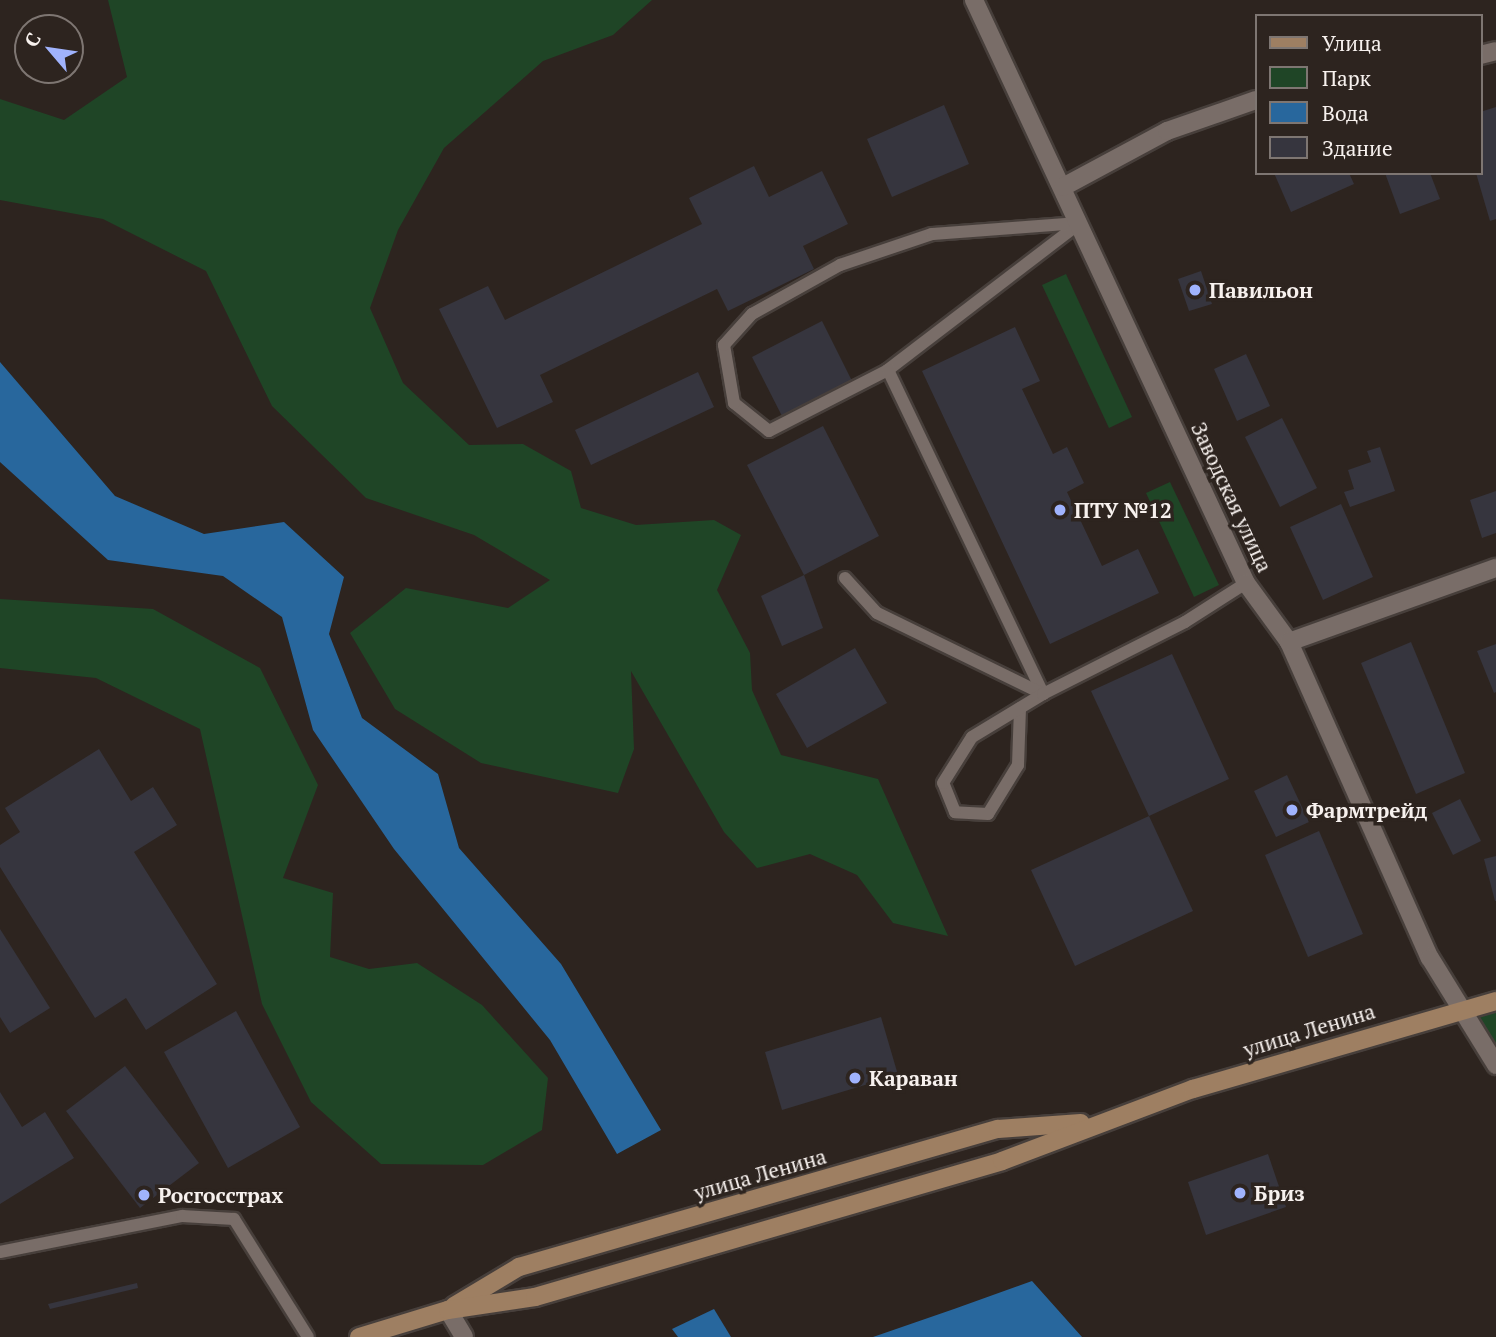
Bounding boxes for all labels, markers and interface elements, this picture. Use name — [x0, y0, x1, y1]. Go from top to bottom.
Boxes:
north arrow — [14, 14, 84, 84]
legend — [1254, 14, 1482, 175]
text: С — [18, 28, 46, 51]
text: Улица — [1322, 29, 1382, 57]
text: Парк — [1322, 64, 1371, 92]
text: Вода — [1322, 99, 1369, 127]
text: Здание — [1322, 134, 1393, 162]
place label: Павильон — [1209, 277, 1313, 303]
marker: Павильон — [1187, 282, 1203, 298]
street label: Заводская улица — [1186, 418, 1278, 576]
place label: ПТУ №12 — [1074, 497, 1172, 523]
marker: ПТУ №12 — [1052, 502, 1068, 518]
place label: Фармтрейд — [1306, 797, 1427, 823]
marker: Фармтрейд — [1284, 802, 1300, 818]
street label: улица Ленина — [1240, 998, 1378, 1062]
place label: Караван — [869, 1065, 958, 1091]
marker: Караван — [847, 1070, 863, 1086]
street label: улица Ленина — [691, 1143, 829, 1205]
place label: Бриз — [1254, 1180, 1305, 1206]
place label: Росгосстрах — [158, 1182, 283, 1208]
marker: Бриз — [1232, 1185, 1248, 1201]
marker: Росгосстрах — [136, 1187, 152, 1203]

